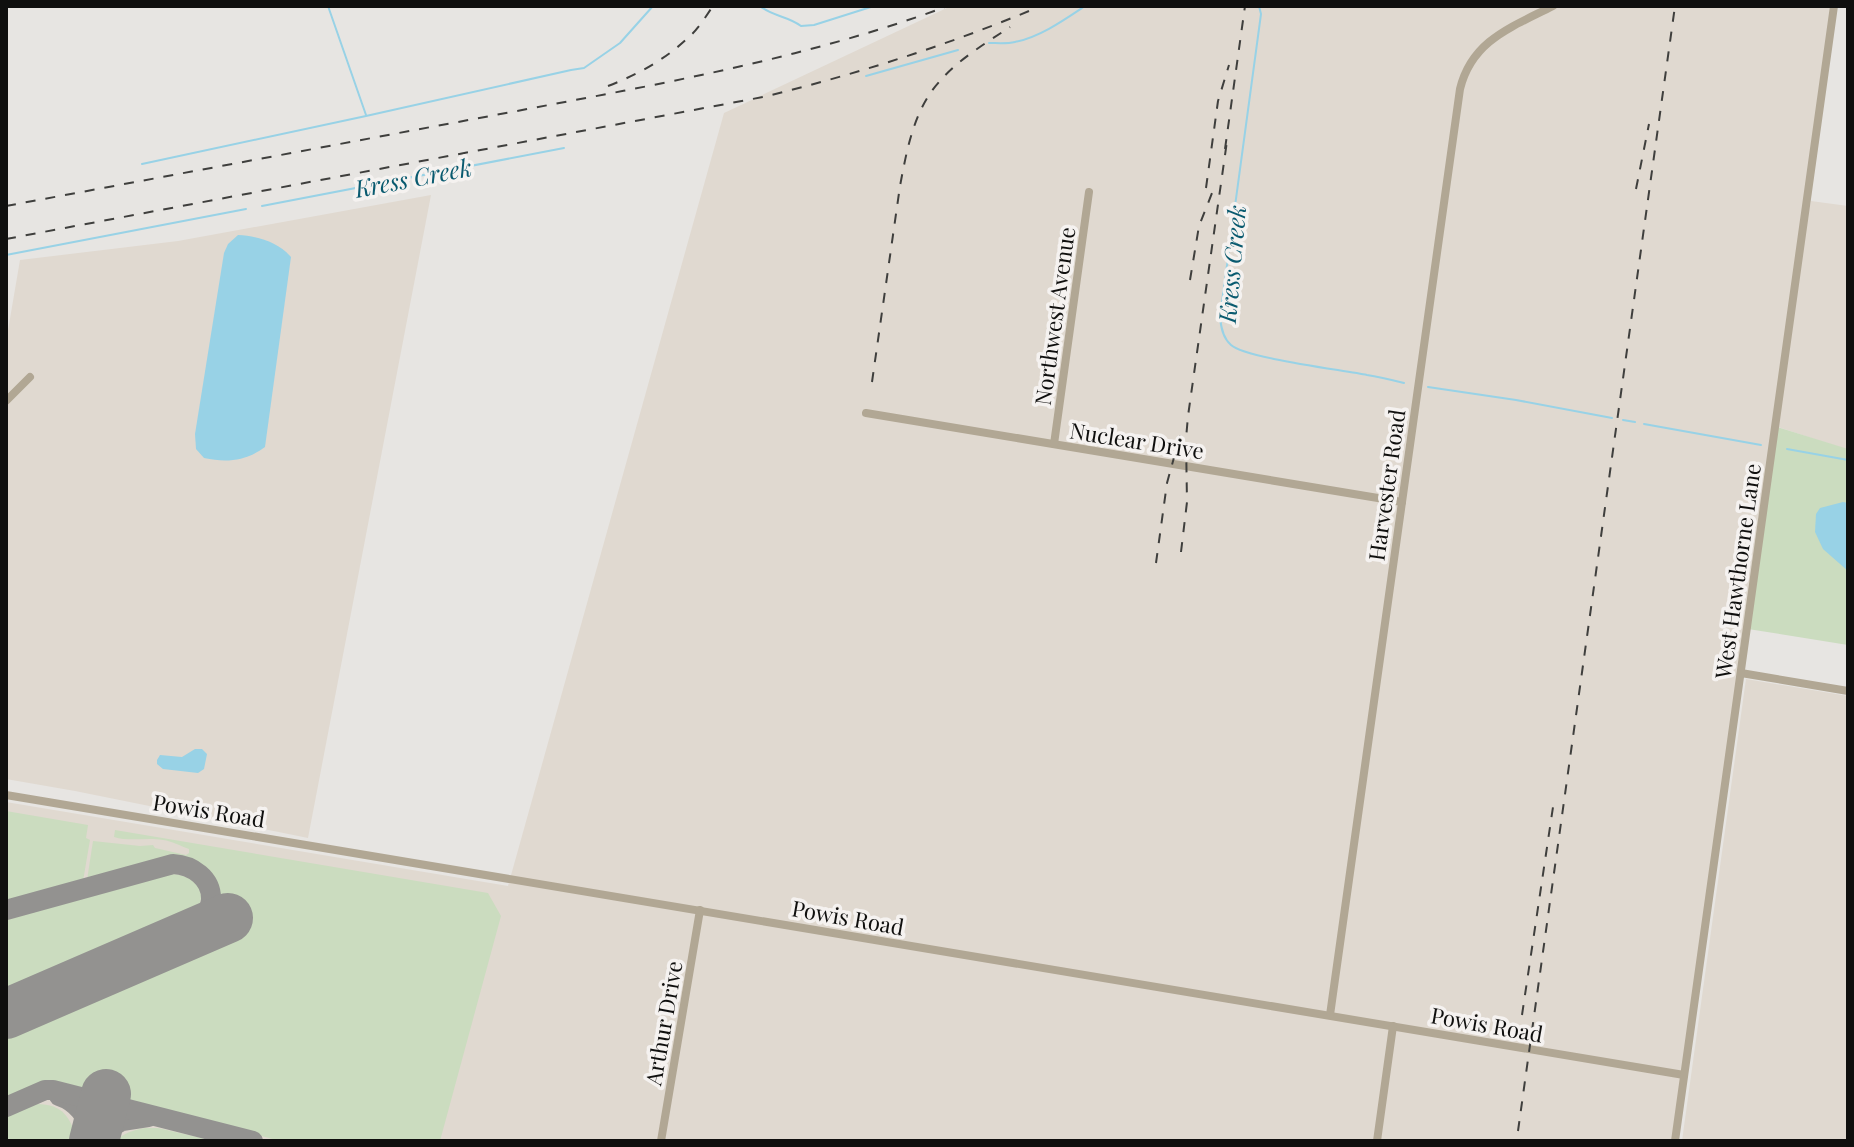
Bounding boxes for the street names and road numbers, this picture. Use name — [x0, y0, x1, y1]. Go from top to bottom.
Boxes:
street label: Northwest Avenue — [1027, 225, 1081, 407]
street label: Harvester Road — [1361, 407, 1412, 563]
street label: Nuclear Drive — [1068, 415, 1206, 465]
street label: West Hawthorne Lane — [1707, 461, 1767, 682]
street label: Powis Road — [151, 786, 268, 834]
street label: Powis Road — [790, 892, 907, 942]
street label: Arthur Drive — [637, 958, 689, 1089]
street label: Powis Road — [1429, 999, 1546, 1049]

